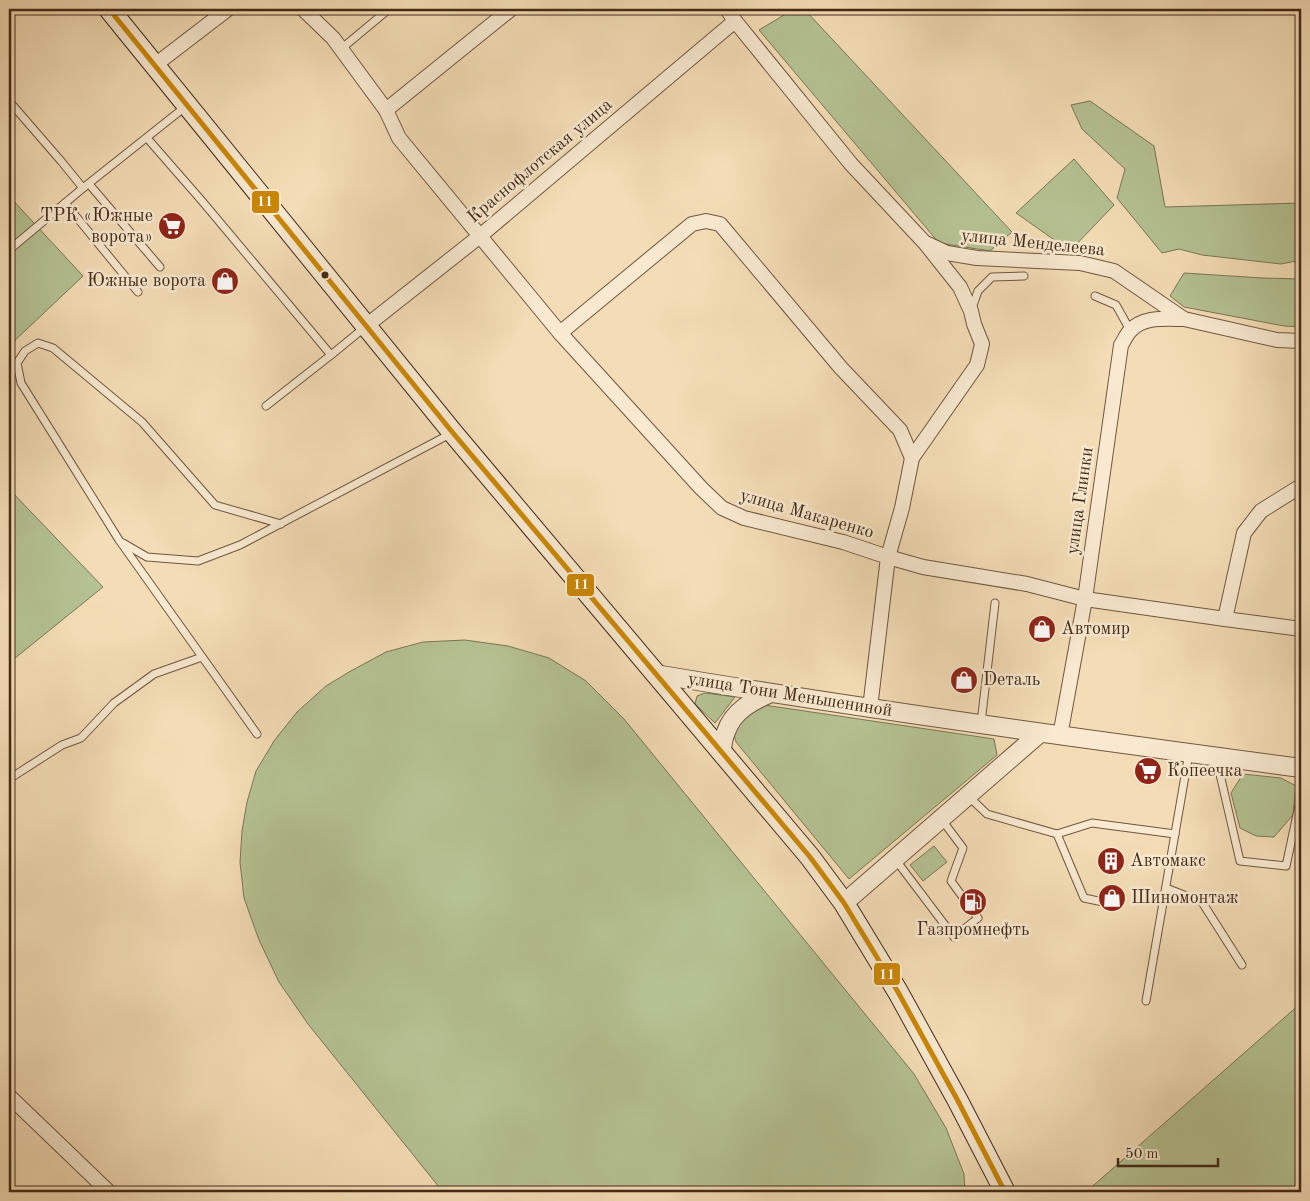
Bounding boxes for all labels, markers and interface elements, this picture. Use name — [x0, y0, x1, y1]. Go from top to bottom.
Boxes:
street label: Краснофлотская улица — [464, 95, 616, 227]
line badge: 11 — [251, 190, 280, 214]
text: 11 — [257, 195, 273, 209]
place label: ТРК «Южные ворота» — [40, 207, 153, 246]
supermarket icon: ТРК «Южные ворота» — [157, 211, 187, 241]
street label: улица Менделеева — [960, 226, 1106, 260]
shop icon: Южные ворота — [210, 266, 240, 296]
unlabelled marker — [320, 270, 330, 280]
place label: Южные ворота — [87, 272, 206, 290]
street label: улица Глинки — [1064, 446, 1096, 556]
street label: улица Макаренко — [738, 486, 876, 542]
line badge: 11 — [566, 573, 595, 597]
text: 11 — [573, 578, 589, 592]
shop icon: Автомир — [1027, 614, 1057, 644]
place label: Автомир — [1061, 620, 1130, 638]
shop icon: Dеталь — [949, 665, 979, 695]
street label: улица Тони Меньшениной — [686, 670, 894, 720]
place label: Dеталь — [983, 671, 1040, 689]
supermarket icon: Копеечка — [1133, 756, 1163, 786]
place label: Копеечка — [1167, 762, 1242, 780]
building icon: Автомакс — [1096, 846, 1126, 876]
place label: Автомакс — [1130, 852, 1206, 870]
shop icon: Шиномонтаж — [1097, 883, 1127, 913]
fuel station icon: Газпромнефть — [958, 887, 988, 917]
place label: Шиномонтаж — [1131, 889, 1239, 907]
place label: Газпромнефть — [917, 921, 1029, 940]
line badge: 11 — [873, 962, 901, 986]
text: 11 — [879, 968, 895, 982]
scale bar — [1118, 1136, 1218, 1168]
text: 50 m — [1125, 1147, 1159, 1162]

